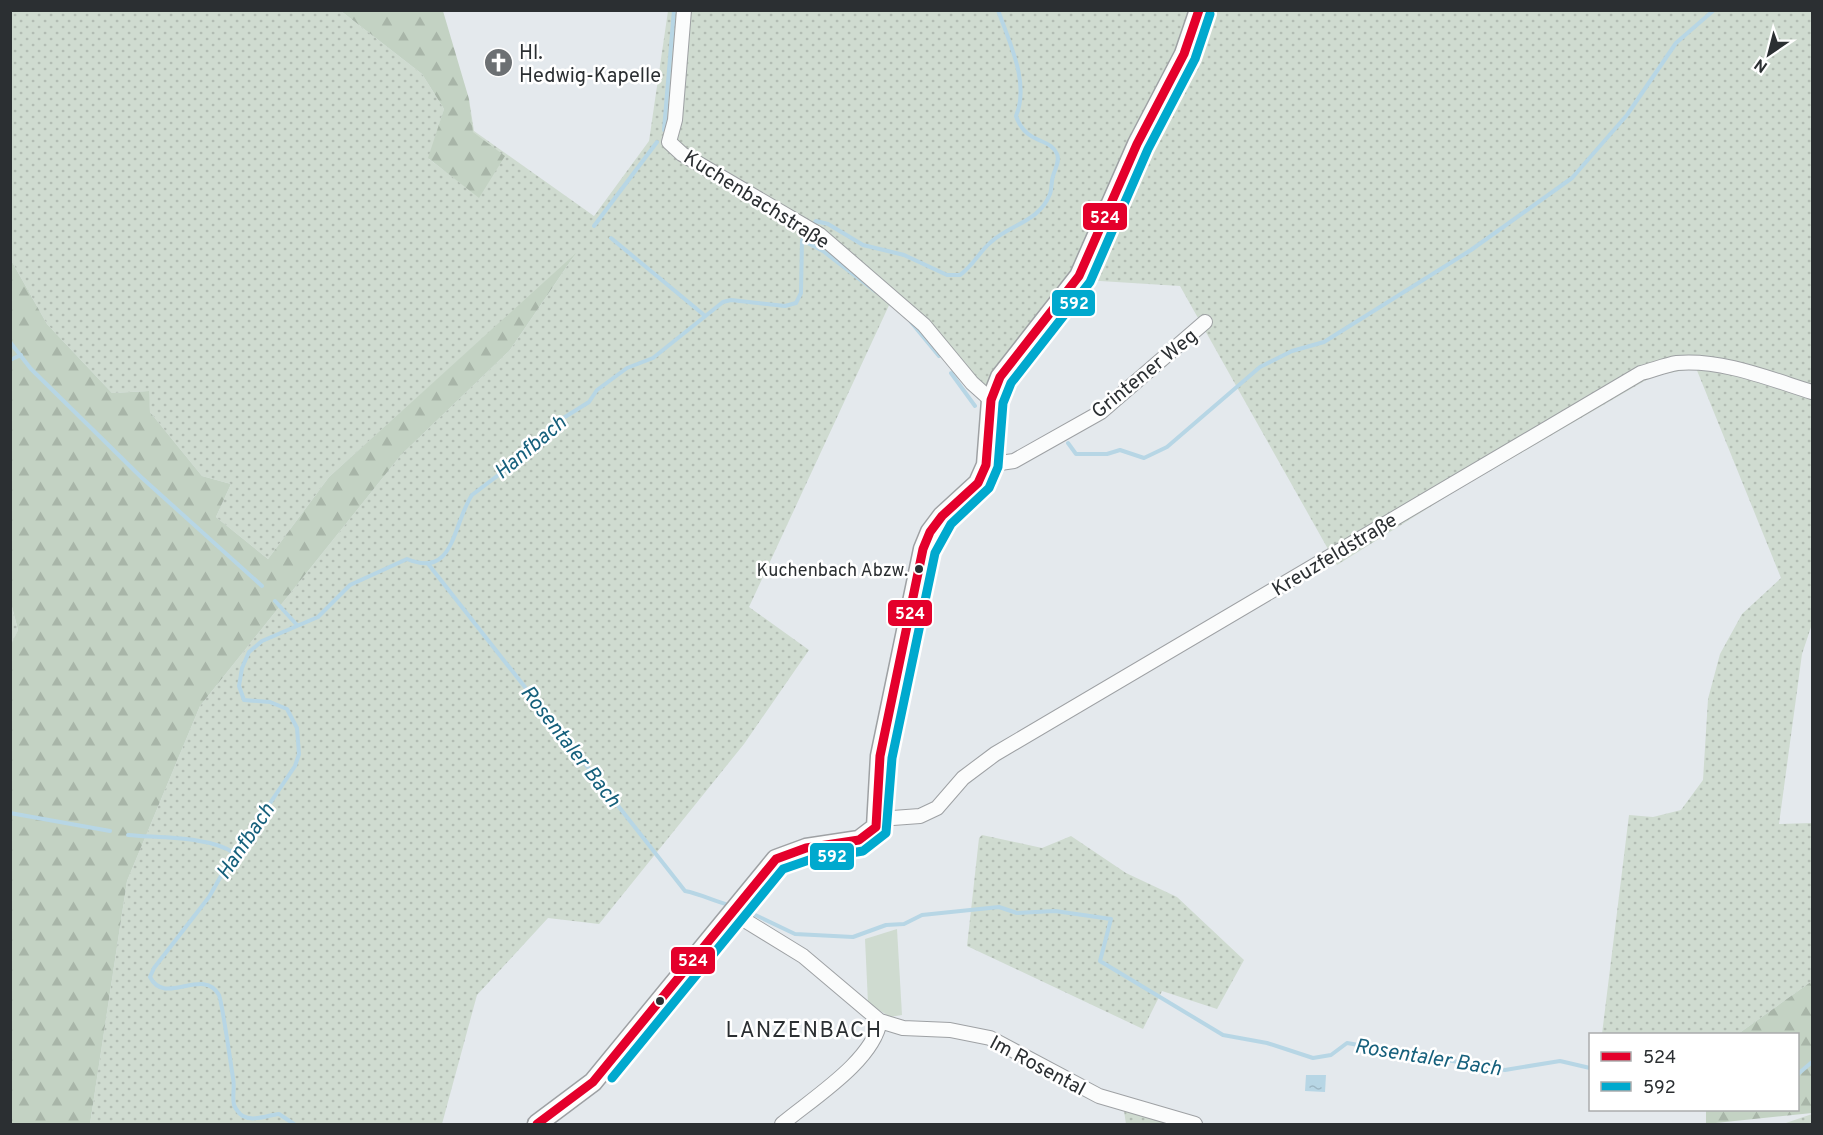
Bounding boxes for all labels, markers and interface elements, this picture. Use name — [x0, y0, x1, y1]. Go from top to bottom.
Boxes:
north arrow — [1739, 24, 1799, 84]
place label: Hl. Hedwig-Kapelle — [519, 41, 661, 90]
church icon: Hl. Hedwig-Kapelle — [482, 47, 514, 79]
text: N — [1751, 53, 1772, 76]
street label: Kuchenbachstraße — [678, 145, 834, 256]
line badge: 524 — [1082, 202, 1128, 231]
text: 524 — [1090, 209, 1120, 229]
line badge: 592 — [1051, 289, 1096, 317]
text: 592 — [1059, 295, 1089, 315]
street label: Grintener Weg — [1087, 324, 1204, 425]
water label: Hanfbach — [489, 410, 573, 486]
street label: Kreuzfeldstraße — [1268, 508, 1402, 603]
place label: Kuchenbach Abzw. — [757, 560, 908, 583]
marker: Kuchenbach Abzw. — [913, 563, 925, 575]
line badge: 524 — [887, 599, 933, 627]
text: 524 — [895, 605, 925, 625]
water label: Rosentaler Bach — [514, 680, 626, 814]
water label: Hanfbach — [211, 798, 282, 885]
line badge: 592 — [809, 842, 855, 871]
text: 592 — [817, 848, 847, 868]
line badge: 524 — [670, 946, 716, 975]
text: 524 — [678, 952, 708, 972]
unlabelled marker — [654, 995, 666, 1007]
district label: LANZENBACH — [725, 1018, 883, 1045]
street label: Im Rosental — [984, 1031, 1090, 1103]
legend — [1589, 1033, 1799, 1111]
water label: Rosentaler Bach — [1353, 1034, 1504, 1083]
text: 524 — [1643, 1047, 1676, 1070]
text: 592 — [1643, 1077, 1676, 1100]

